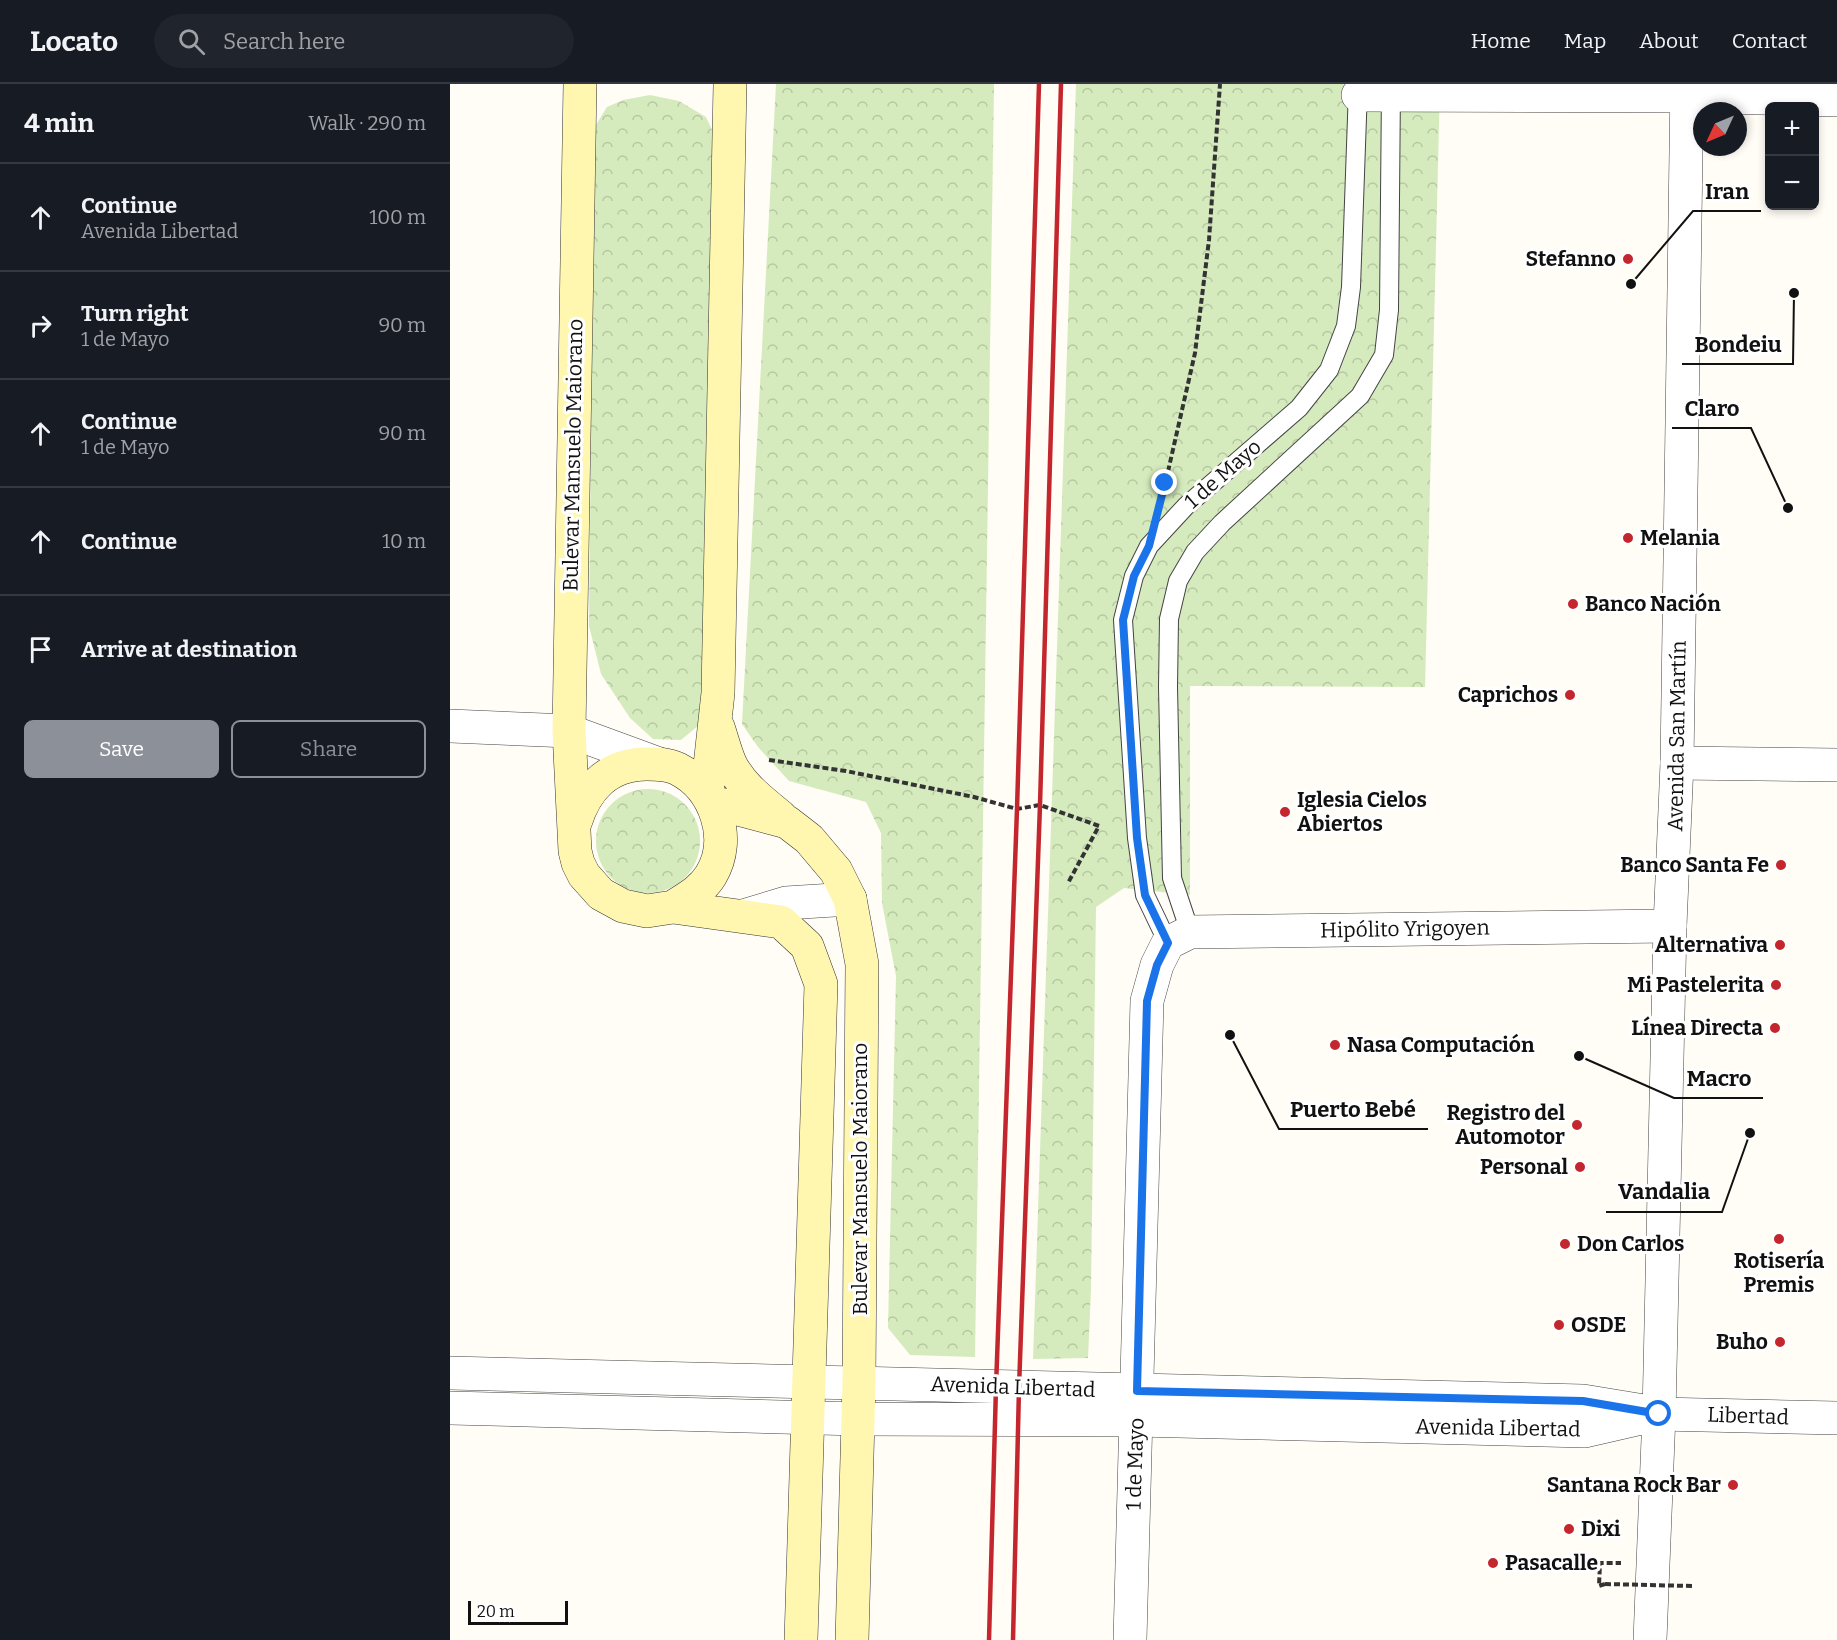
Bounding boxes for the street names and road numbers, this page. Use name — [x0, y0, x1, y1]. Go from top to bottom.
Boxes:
street label: Bulevar Mansuelo Maiorano — [558, 318, 588, 592]
street label: 1 de Mayo — [1179, 434, 1267, 514]
street label: Avenida San Martín — [1662, 640, 1692, 832]
street label: Hipólito Yrigoyen — [1320, 915, 1490, 943]
street label: Bulevar Mansuelo Maiorano — [847, 1043, 873, 1315]
street label: Avenida Libertad — [930, 1371, 1096, 1403]
street label: Libertad — [1707, 1402, 1789, 1430]
street label: Avenida Libertad — [1415, 1414, 1581, 1442]
street label: 1 de Mayo — [1120, 1417, 1150, 1511]

